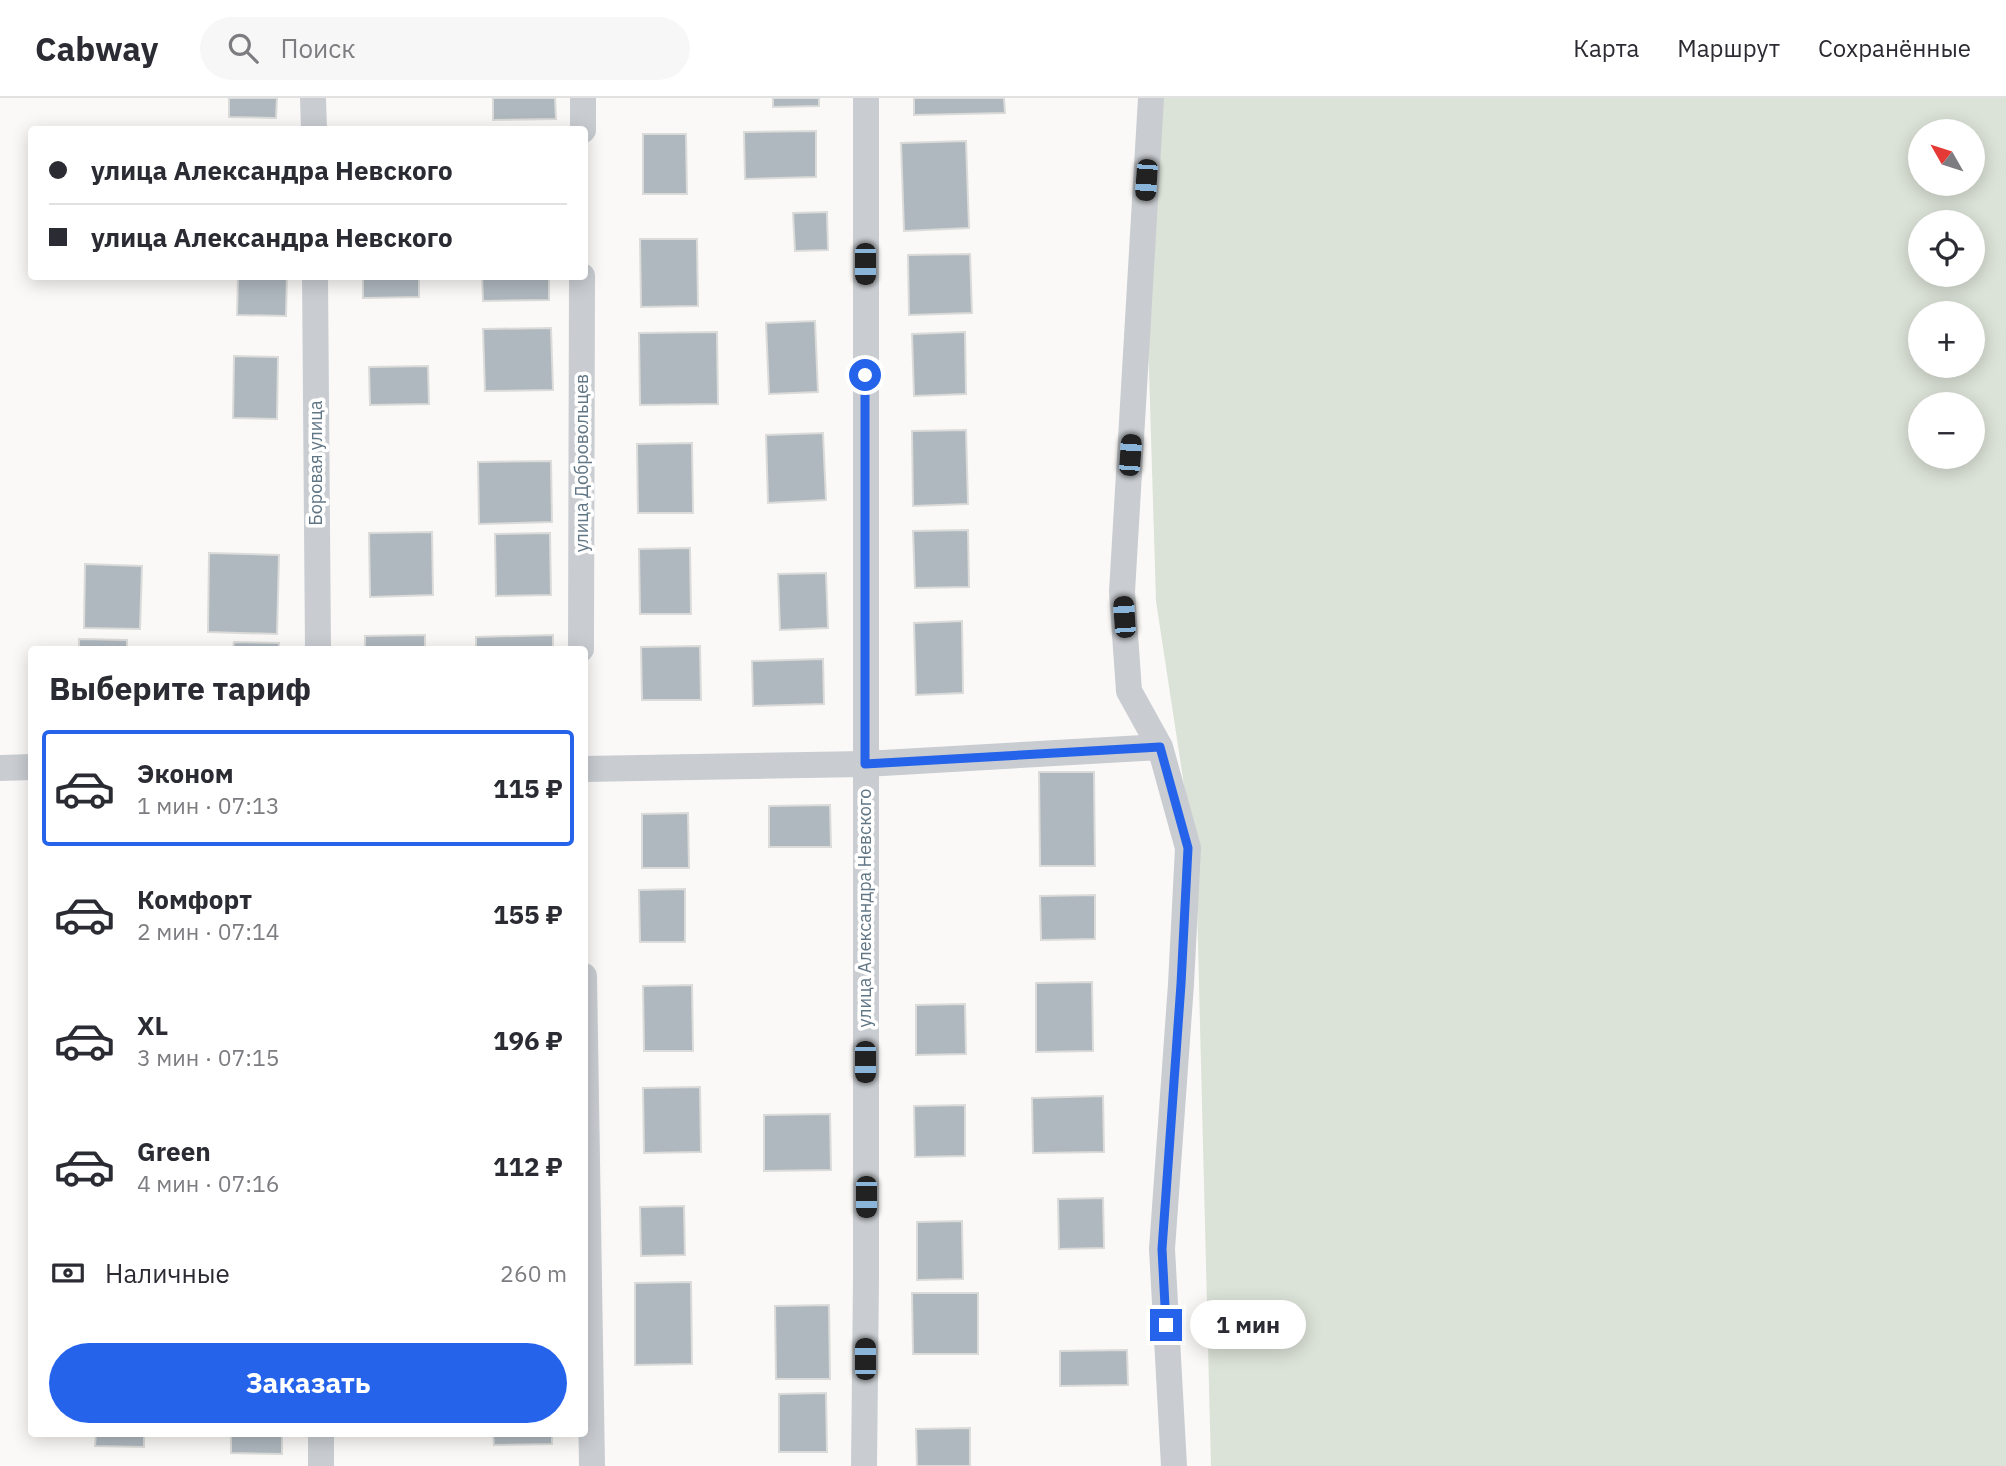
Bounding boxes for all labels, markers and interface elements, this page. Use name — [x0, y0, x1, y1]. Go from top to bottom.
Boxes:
search box — [200, 17, 690, 80]
text: Cabway — [35, 27, 158, 70]
icon: search — [224, 29, 262, 67]
text: Поиск — [280, 31, 356, 65]
text: Карта — [1573, 32, 1639, 64]
text: Маршрут — [1677, 32, 1780, 64]
text: Сохранённые — [1818, 32, 1971, 64]
north arrow — [1908, 119, 1984, 196]
map controls — [1908, 119, 1985, 469]
text: улица Александра Невского — [91, 153, 453, 187]
car — [1135, 158, 1158, 202]
button: locate — [1908, 210, 1985, 287]
text: улица Александра Невского — [91, 220, 453, 254]
car — [855, 243, 876, 285]
button: + — [1908, 301, 1985, 378]
route start — [849, 359, 881, 391]
street label: улица Добровольцев — [570, 374, 593, 552]
button: − — [1908, 392, 1985, 469]
street label: Боровая улица — [304, 400, 327, 526]
car — [1119, 433, 1142, 477]
car — [1113, 595, 1136, 639]
text: Выберите тариф — [49, 667, 311, 709]
text: Эконом — [137, 756, 234, 790]
icon: car — [53, 757, 116, 820]
text: 115 ₽ — [493, 771, 563, 805]
street label: улица Александра Невского — [853, 789, 876, 1027]
text: 1 мин · 07:13 — [137, 790, 280, 820]
text: Комфорт — [137, 882, 252, 916]
icon: car — [53, 883, 116, 946]
text: 155 ₽ — [493, 897, 563, 931]
text: 2 мин · 07:14 — [137, 916, 280, 946]
text: XL — [137, 1008, 168, 1042]
icon: car — [53, 1009, 116, 1072]
text: 196 ₽ — [493, 1023, 563, 1057]
car — [855, 1041, 876, 1083]
text: 3 мин · 07:15 — [137, 1042, 280, 1072]
text: Green — [137, 1134, 211, 1168]
icon: car — [53, 1135, 116, 1198]
text: 112 ₽ — [493, 1149, 563, 1183]
text: 4 мин · 07:16 — [137, 1168, 280, 1198]
car — [856, 1176, 877, 1218]
icon: cash — [49, 1254, 87, 1292]
text: Наличные — [105, 1256, 230, 1290]
text: 260 m — [500, 1258, 567, 1288]
callout: 1 мин — [1190, 1300, 1306, 1350]
route end — [1150, 1309, 1182, 1341]
text: 1 мин — [1216, 1309, 1280, 1339]
car — [855, 1338, 876, 1380]
button: Заказать — [49, 1343, 567, 1423]

